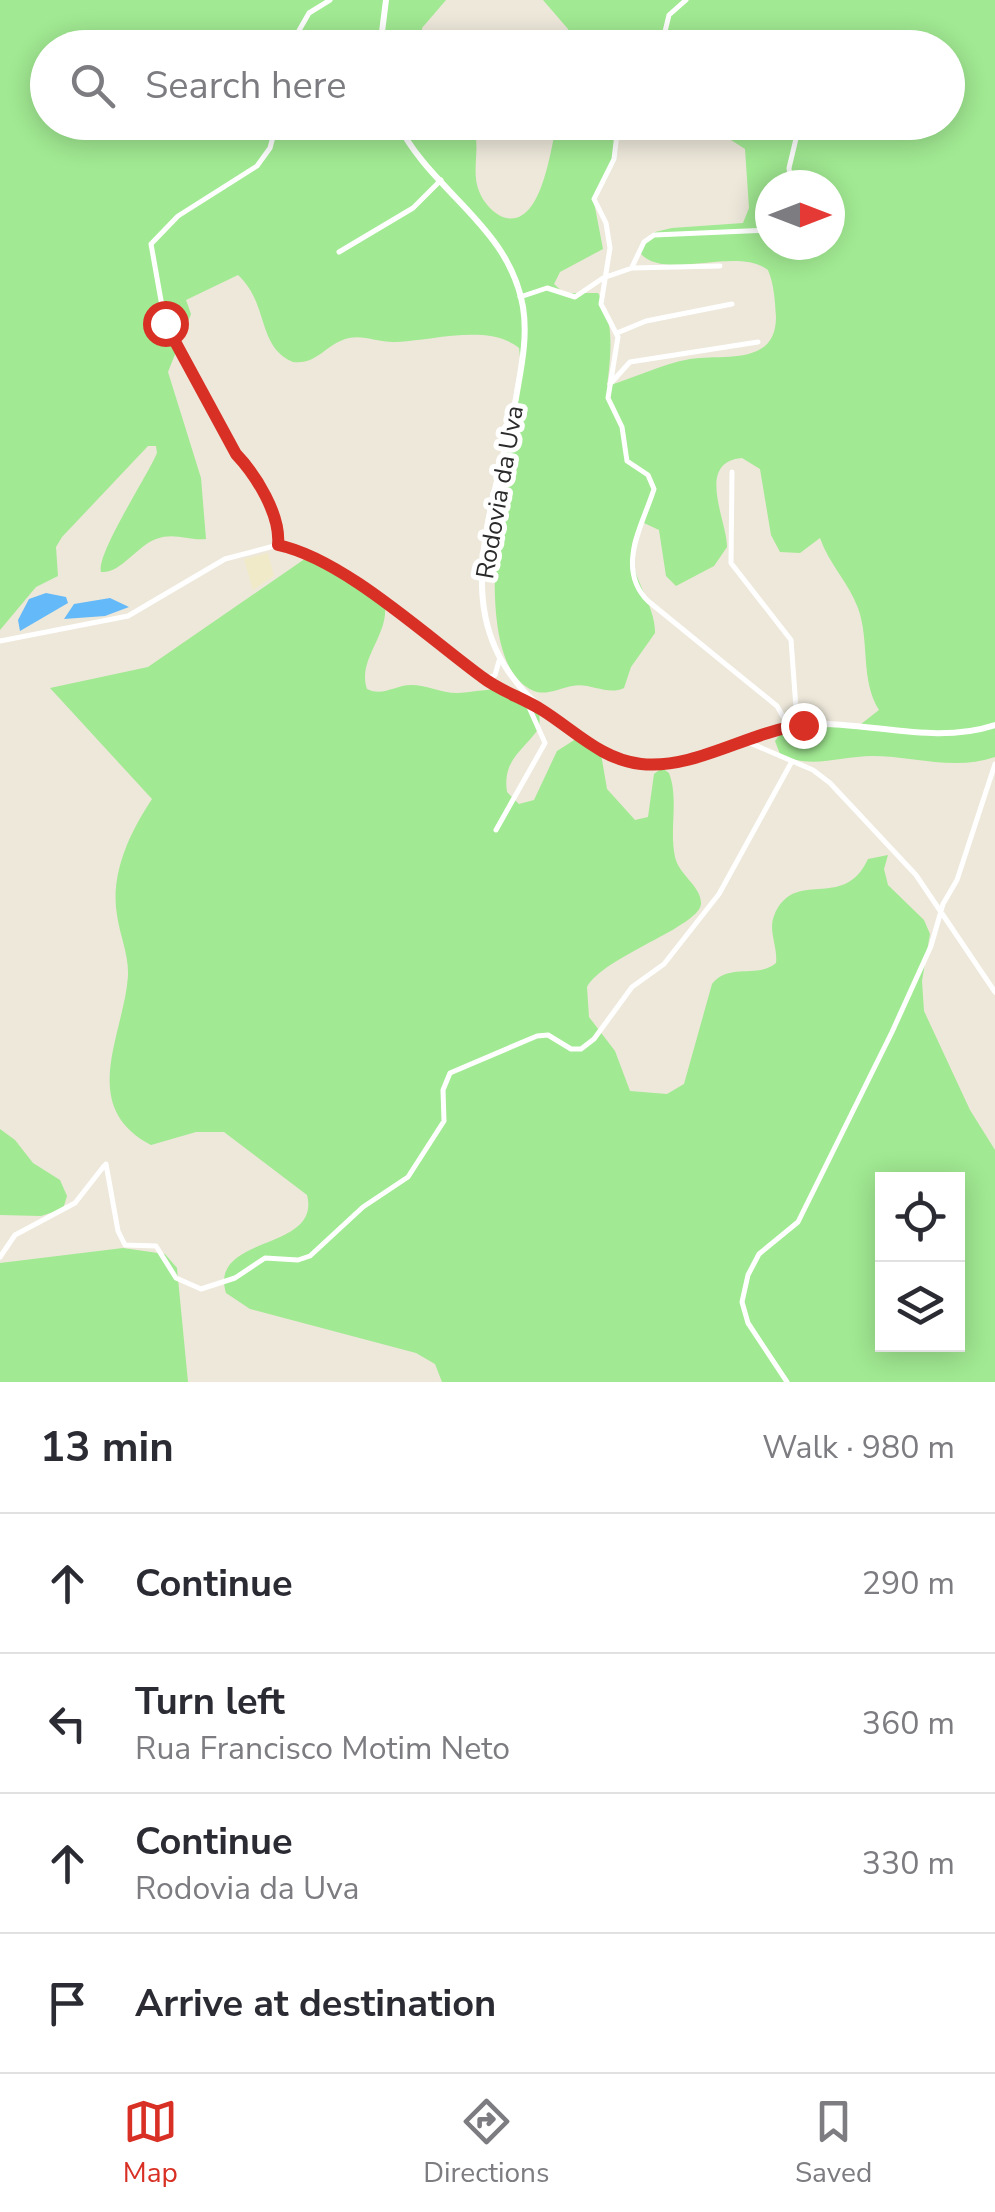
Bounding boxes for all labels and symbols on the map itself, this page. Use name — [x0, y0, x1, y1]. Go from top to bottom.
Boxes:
north arrow — [755, 170, 845, 260]
route start — [143, 301, 189, 347]
street label: Rodovia da Uva — [468, 403, 532, 581]
route end — [781, 703, 827, 749]

